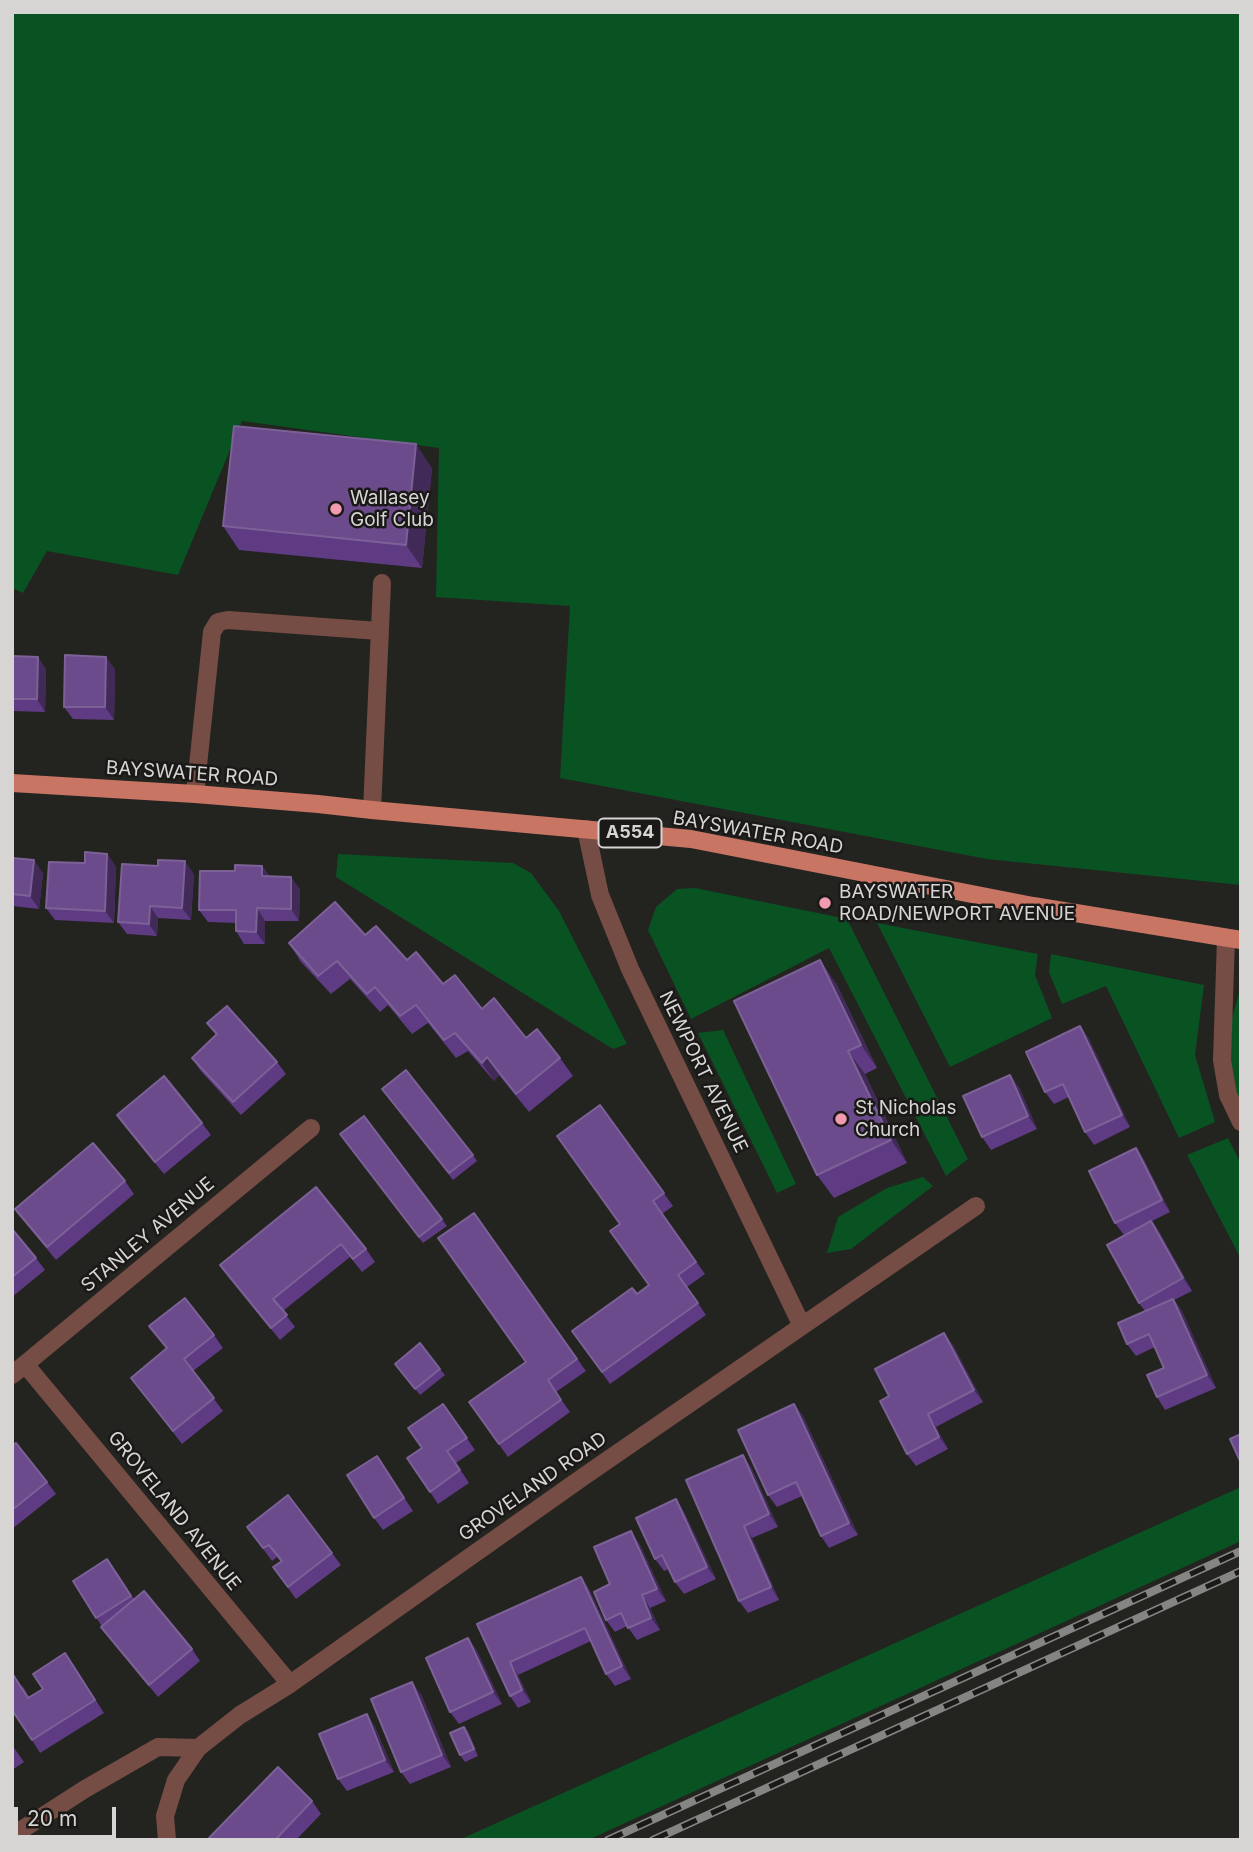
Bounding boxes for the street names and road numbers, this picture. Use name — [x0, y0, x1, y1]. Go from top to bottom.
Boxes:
street label: BAYSWATER ROAD — [105, 757, 279, 791]
street label: BAYSWATER ROAD — [671, 807, 845, 859]
road number: A554 — [598, 818, 662, 848]
street label: NEWPORT AVENUE — [654, 987, 752, 1157]
street label: STANLEY AVENUE — [77, 1173, 219, 1297]
street label: GROVELAND AVENUE — [103, 1427, 245, 1595]
street label: GROVELAND ROAD — [455, 1427, 611, 1547]

